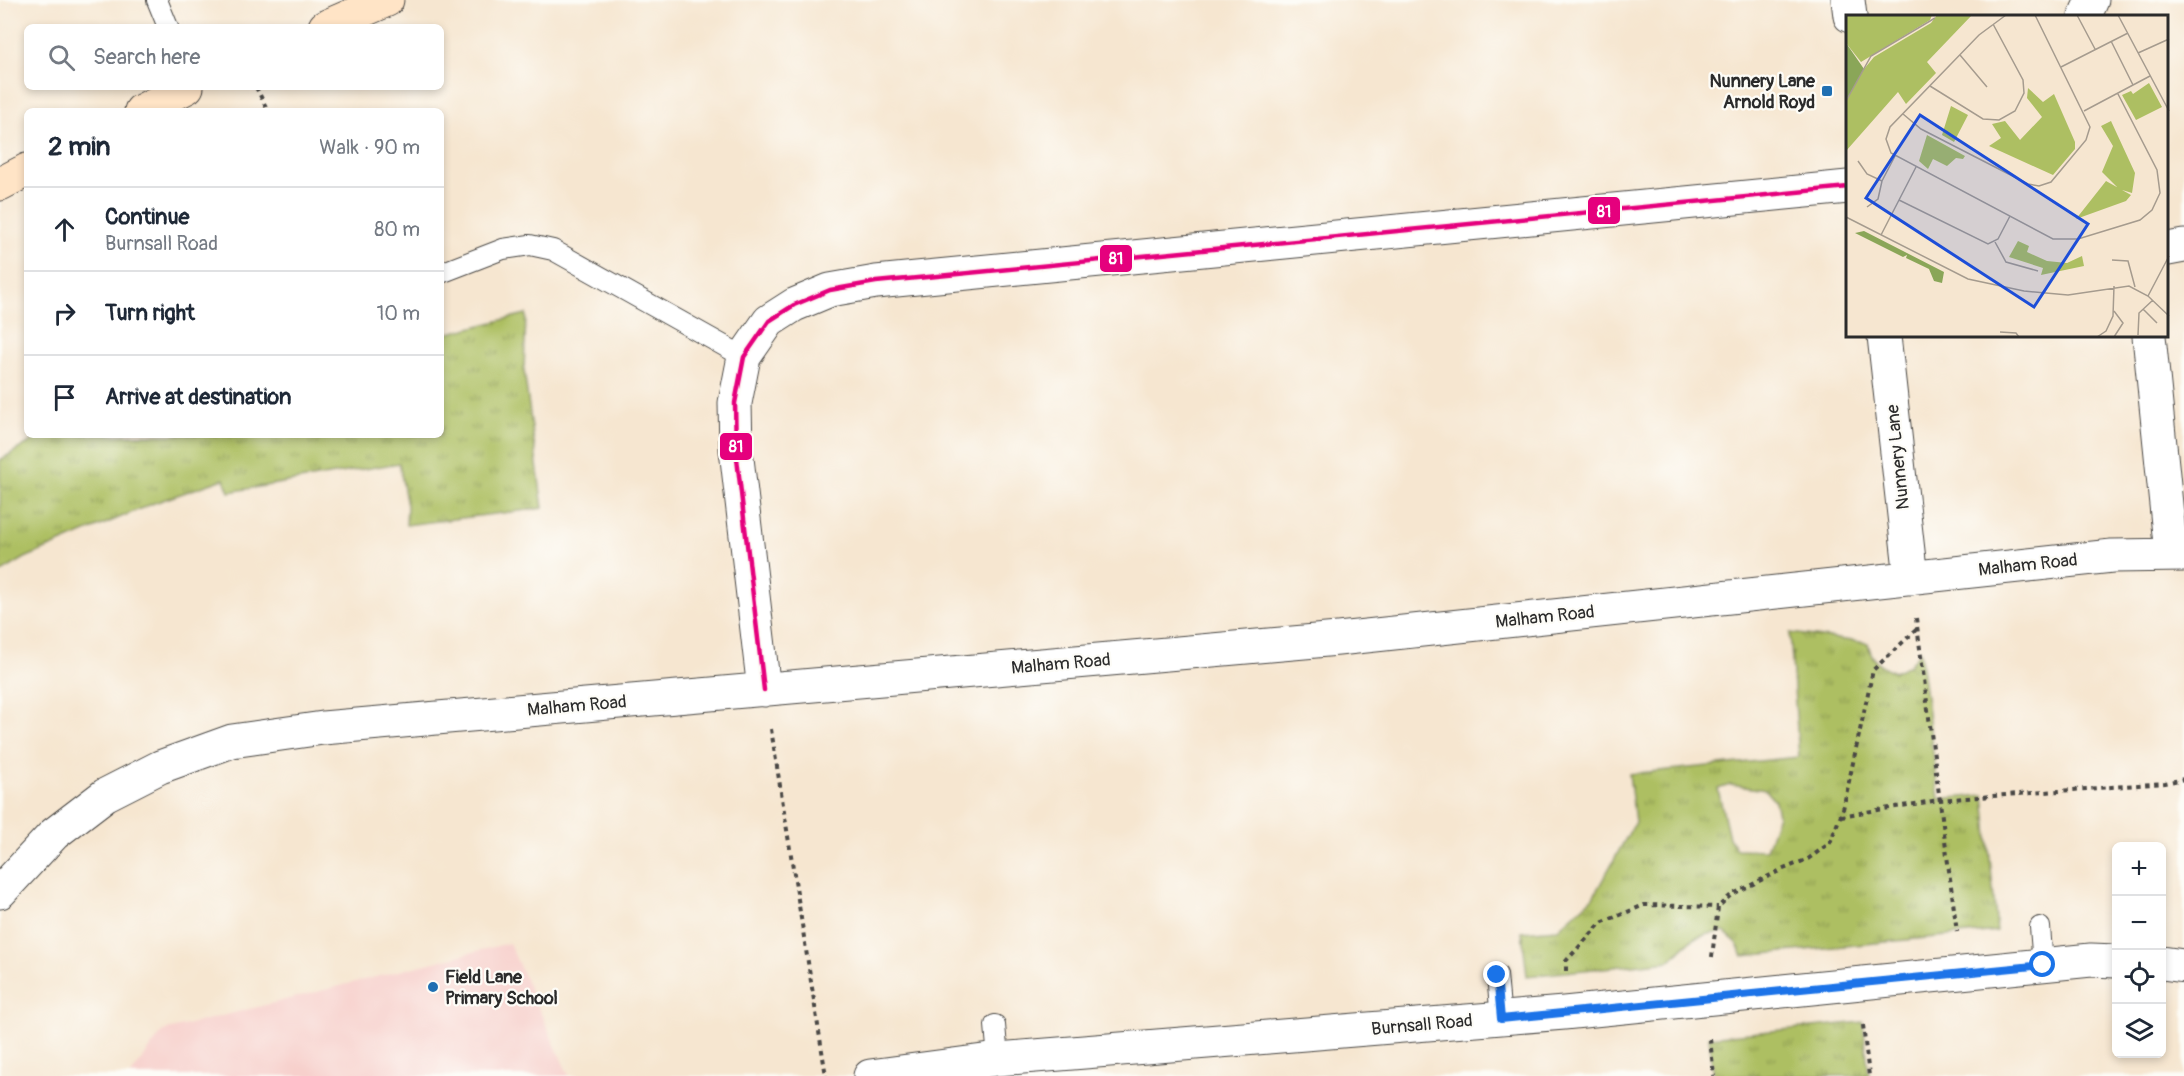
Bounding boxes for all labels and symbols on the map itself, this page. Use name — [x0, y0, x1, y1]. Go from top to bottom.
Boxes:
inset map — [1846, 15, 2169, 338]
place label: Nunnery Lane Arnold Royd — [1709, 70, 1816, 114]
marker: Nunnery Lane Arnold Royd — [1820, 84, 1834, 98]
line badge: 81 — [1587, 196, 1621, 225]
text: 81 — [1597, 202, 1611, 222]
line badge: 81 — [1099, 244, 1133, 273]
text: 81 — [1109, 249, 1123, 269]
street label: Nunnery Lane — [1881, 403, 1915, 511]
line badge: 81 — [719, 432, 753, 461]
text: 81 — [729, 437, 743, 457]
street label: Malham Road — [1977, 548, 2079, 582]
street label: Malham Road — [1494, 600, 1596, 634]
street label: Malham Road — [1010, 648, 1112, 680]
street label: Malham Road — [526, 690, 628, 722]
route start — [2029, 951, 2055, 977]
route end — [1483, 961, 1509, 987]
place label: Field Lane Primary School — [445, 966, 558, 1010]
marker: Field Lane Primary School — [426, 980, 440, 994]
street label: Burnsall Road — [1370, 1009, 1474, 1041]

